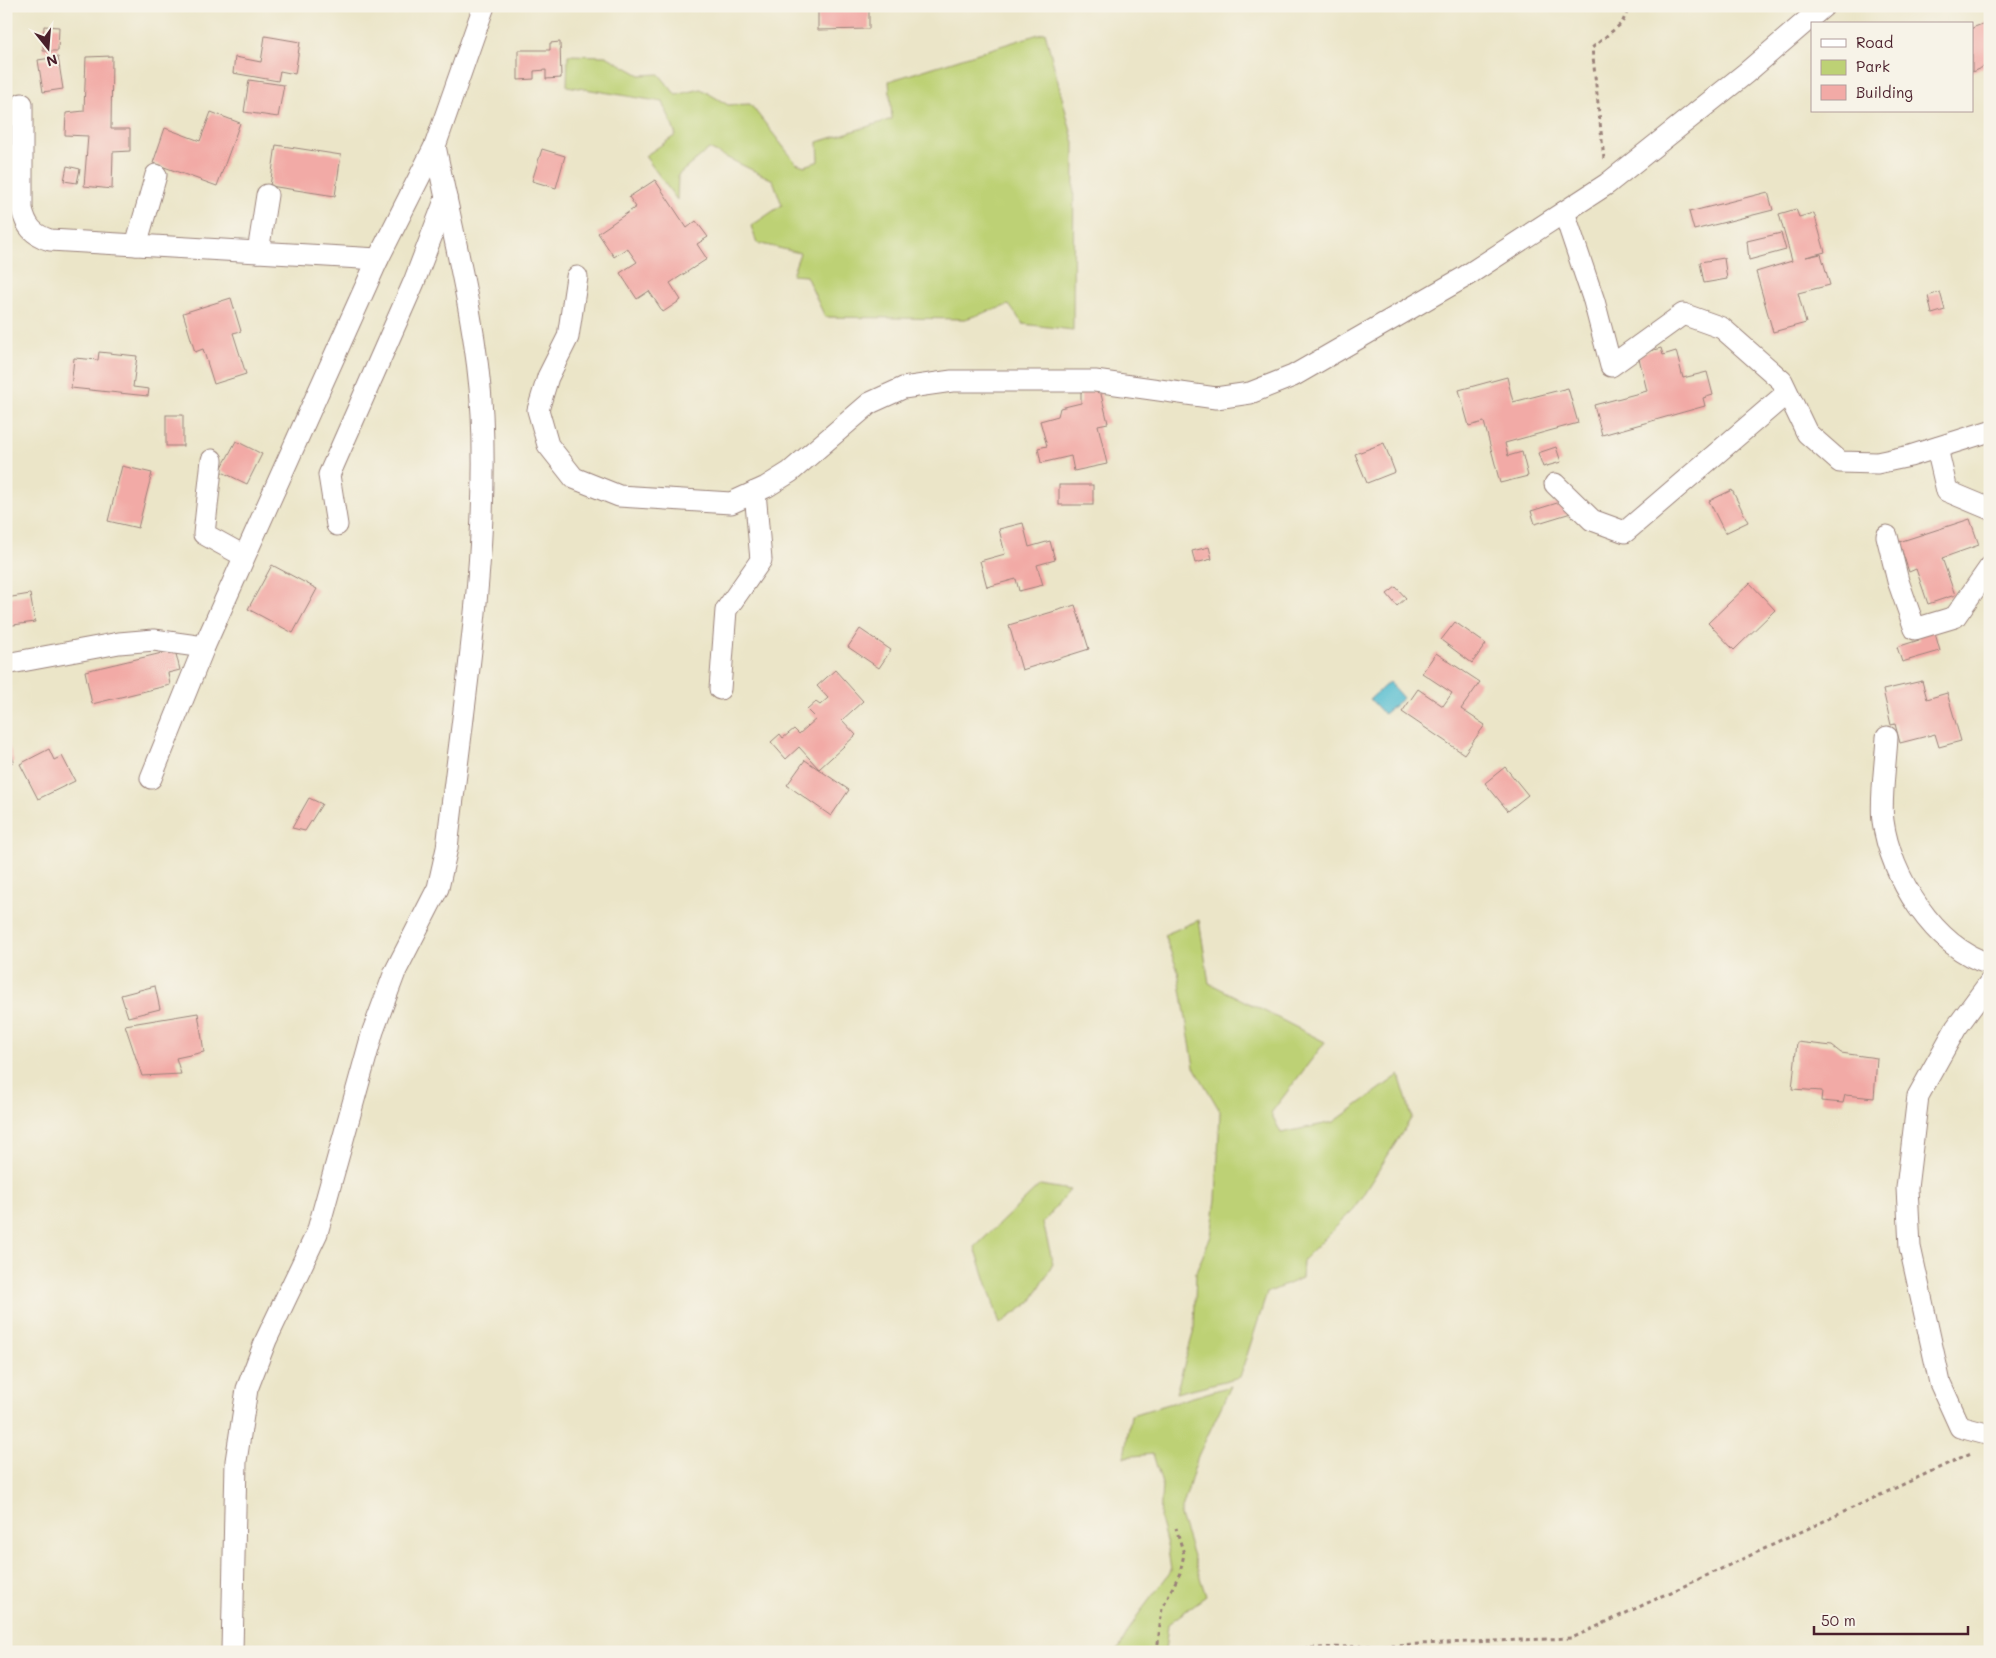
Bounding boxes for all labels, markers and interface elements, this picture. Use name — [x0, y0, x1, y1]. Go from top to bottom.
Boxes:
north arrow — [22, 22, 72, 72]
legend — [1811, 22, 1974, 112]
text: Road — [1856, 32, 1893, 52]
text: N — [44, 50, 60, 72]
text: Park — [1856, 56, 1890, 76]
text: Building — [1856, 82, 1913, 102]
scale bar — [1814, 1603, 1967, 1635]
text: 50 m — [1821, 1610, 1856, 1630]

